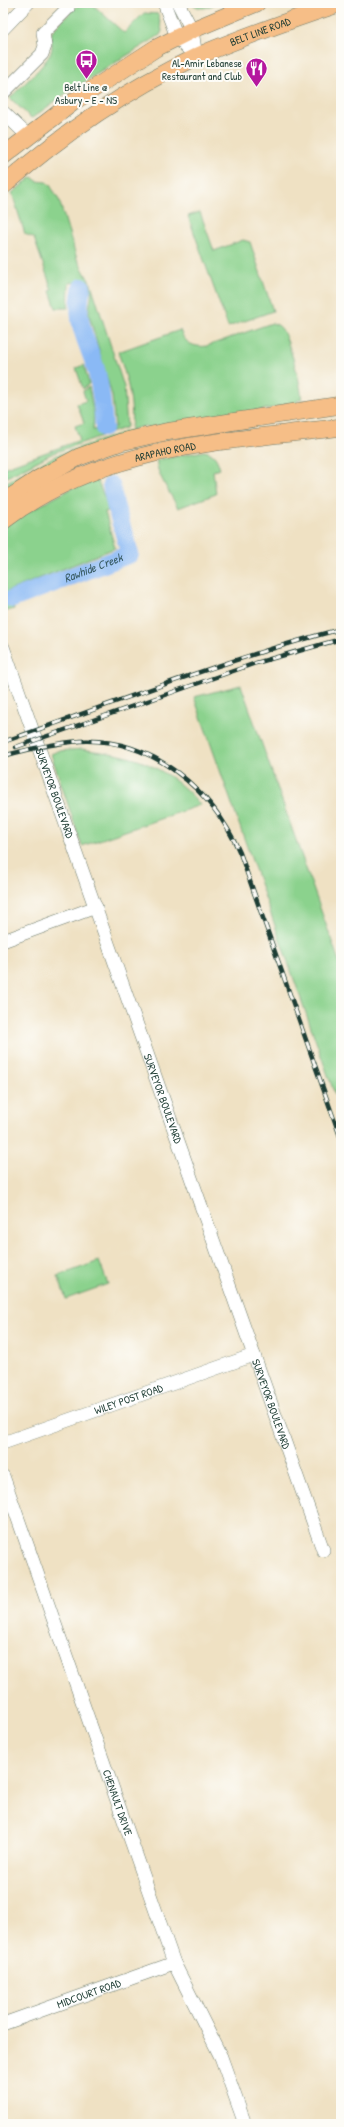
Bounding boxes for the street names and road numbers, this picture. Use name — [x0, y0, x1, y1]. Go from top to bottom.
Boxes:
street label: BELT LINE ROAD — [228, 14, 293, 49]
street label: ARAPAHO ROAD — [133, 438, 197, 465]
street label: SURVEYOR BOULEVARD — [32, 746, 77, 841]
street label: SURVEYOR BOULEVARD — [141, 1052, 186, 1146]
street label: SURVEYOR BOULEVARD — [249, 1357, 294, 1451]
street label: WILEY POST ROAD — [92, 1380, 165, 1417]
street label: CHENAULT DRIVE — [100, 1768, 136, 1837]
street label: MIDCOURT ROAD — [55, 1975, 123, 2011]

